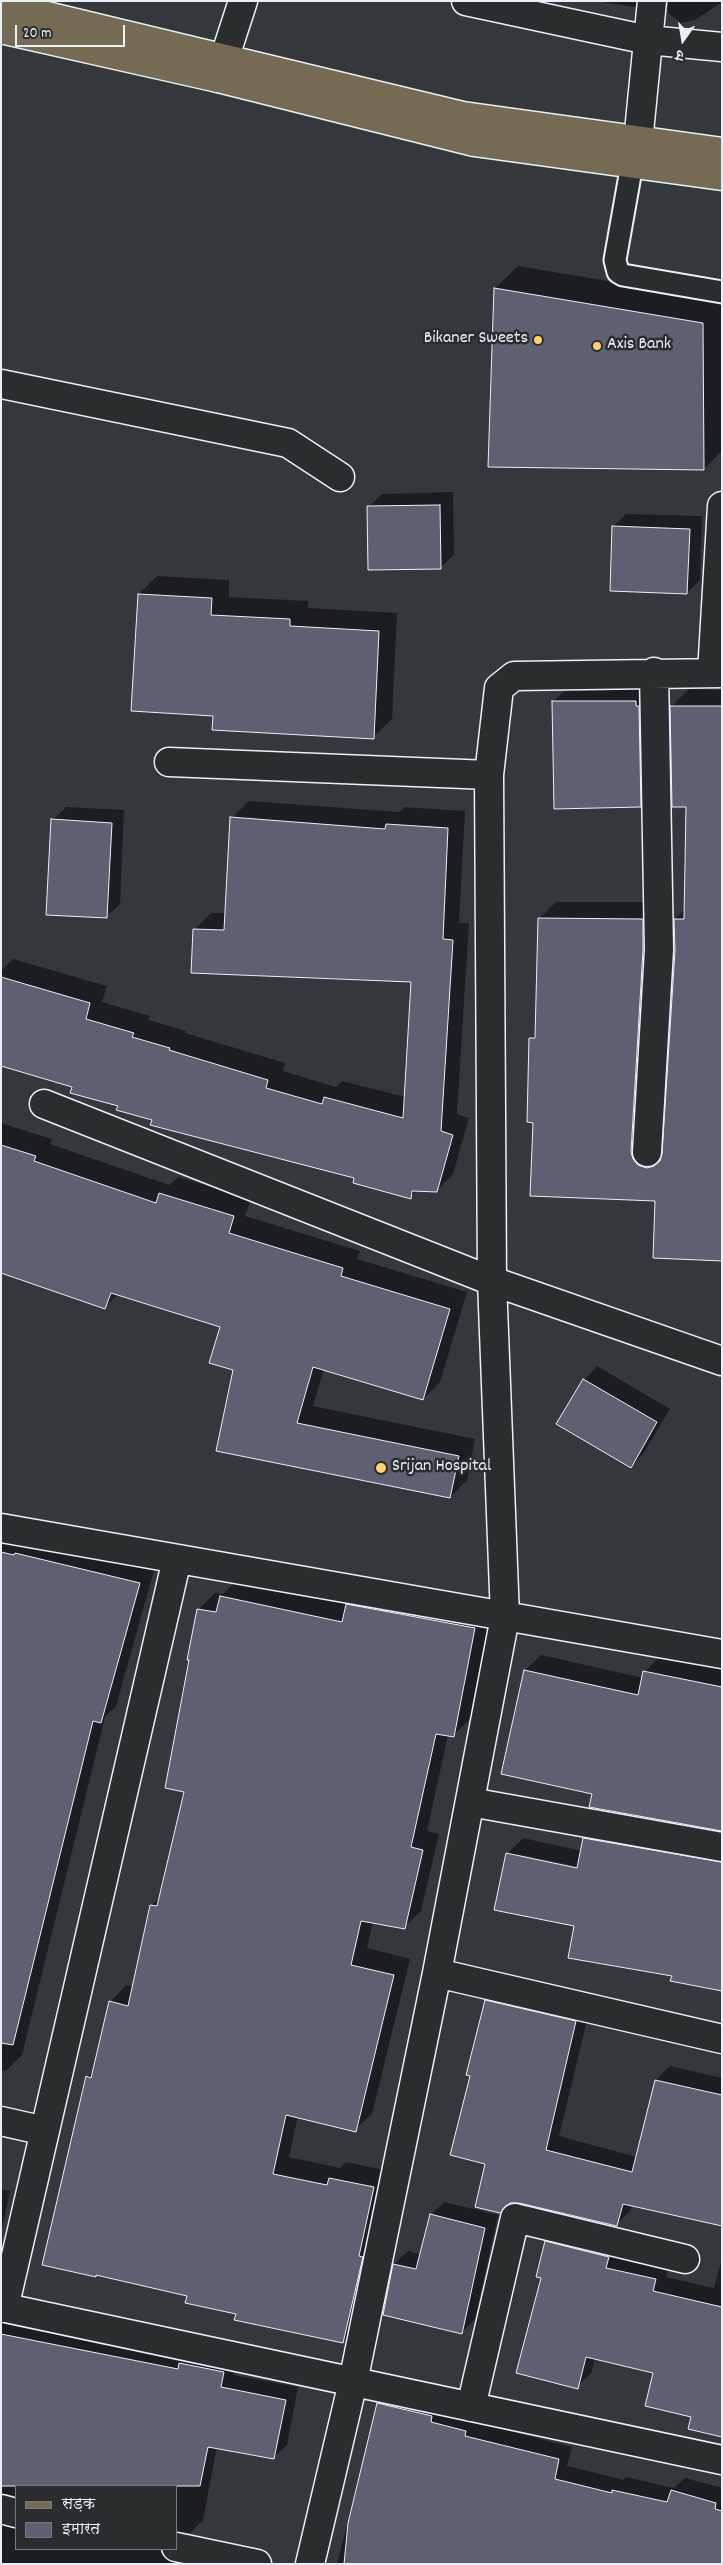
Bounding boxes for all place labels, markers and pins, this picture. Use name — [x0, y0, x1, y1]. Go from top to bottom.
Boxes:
place label: Bikaner Sweets — [424, 329, 528, 351]
marker: Bikaner Sweets — [532, 334, 544, 346]
place label: Axis Bank — [607, 335, 671, 357]
marker: Axis Bank — [591, 340, 603, 352]
place label: Srijan Hospital — [392, 1457, 491, 1479]
marker: Srijan Hospital — [374, 1461, 388, 1475]

